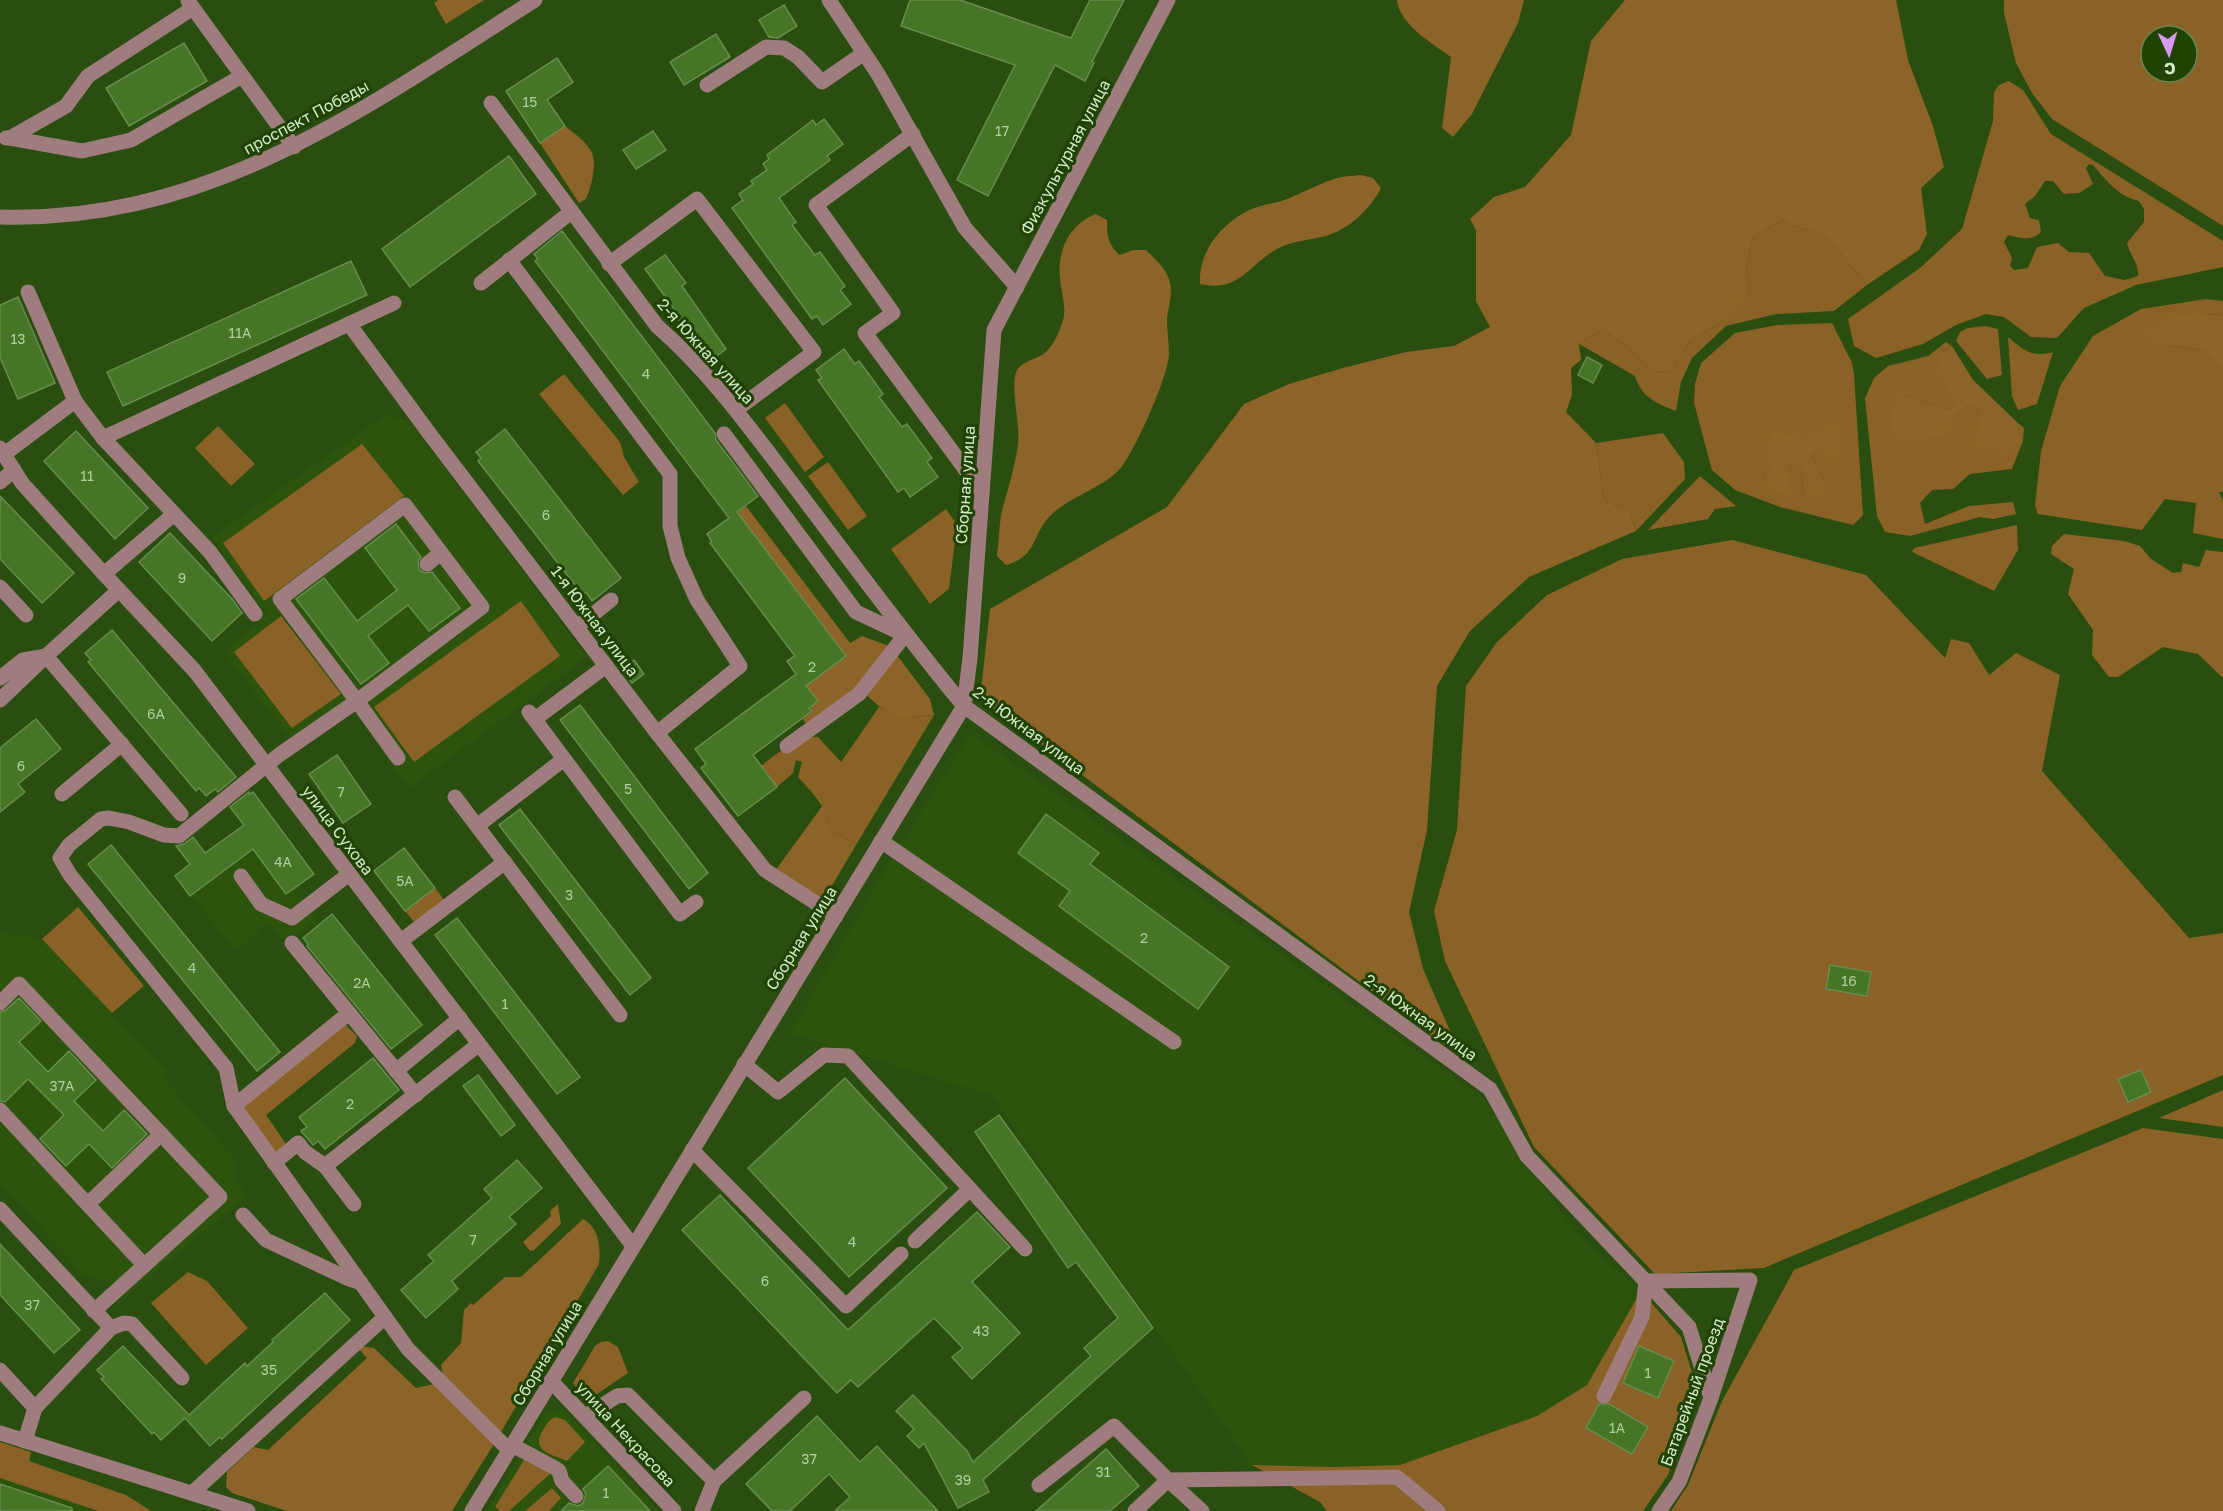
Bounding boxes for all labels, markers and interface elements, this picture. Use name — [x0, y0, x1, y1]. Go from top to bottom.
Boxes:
north arrow — [2139, 24, 2199, 84]
text: С — [2164, 59, 2176, 79]
street label: проспект Победы — [240, 75, 372, 159]
street label: Физкультурная улица — [1016, 76, 1114, 238]
house number: 15 — [523, 93, 537, 110]
house number: 17 — [995, 122, 1009, 139]
street label: 2-я Южная улица — [653, 294, 759, 408]
house number: 11А — [229, 324, 252, 341]
house number: 13 — [11, 330, 25, 347]
house number: 4 — [642, 365, 650, 382]
street label: Сборная улица — [951, 425, 979, 545]
house number: 11 — [80, 467, 94, 484]
house number: 6 — [542, 506, 550, 523]
street label: 1-я Южная улица — [547, 562, 643, 680]
house number: 9 — [178, 569, 186, 586]
house number: 2 — [808, 658, 816, 675]
street label: 2-я Южная улица — [969, 681, 1089, 779]
house number: 6А — [147, 705, 166, 722]
house number: 6 — [17, 757, 25, 774]
house number: 5 — [624, 780, 632, 797]
street label: улица Сухова — [298, 781, 378, 879]
house number: 7 — [337, 783, 345, 800]
house number: 4А — [274, 853, 293, 870]
house number: 5А — [396, 872, 414, 889]
street label: Сборная улица — [761, 882, 841, 994]
house number: 3 — [565, 886, 573, 903]
house number: 2 — [1140, 929, 1148, 946]
house number: 4 — [188, 959, 196, 976]
street label: 2-я Южная улица — [1360, 969, 1482, 1065]
house number: 16 — [1841, 972, 1857, 989]
house number: 2А — [353, 974, 371, 991]
house number: 1 — [502, 995, 509, 1012]
house number: 37А — [50, 1077, 75, 1094]
house number: 2 — [346, 1095, 354, 1112]
house number: 7 — [469, 1231, 477, 1248]
house number: 4 — [848, 1233, 856, 1250]
house number: 6 — [761, 1272, 769, 1289]
house number: 37 — [24, 1296, 40, 1313]
street label: Сборная улица — [508, 1297, 586, 1409]
street label: Батарейный проезд — [1656, 1315, 1728, 1469]
house number: 43 — [973, 1322, 989, 1339]
house number: 35 — [261, 1361, 277, 1378]
house number: 1 — [1645, 1364, 1652, 1381]
street label: улица Некрасова — [572, 1377, 680, 1491]
house number: 1А — [1609, 1419, 1626, 1436]
house number: 37 — [801, 1450, 817, 1467]
house number: 31 — [1096, 1463, 1111, 1480]
house number: 39 — [955, 1471, 971, 1488]
house number: 1 — [603, 1484, 610, 1501]

